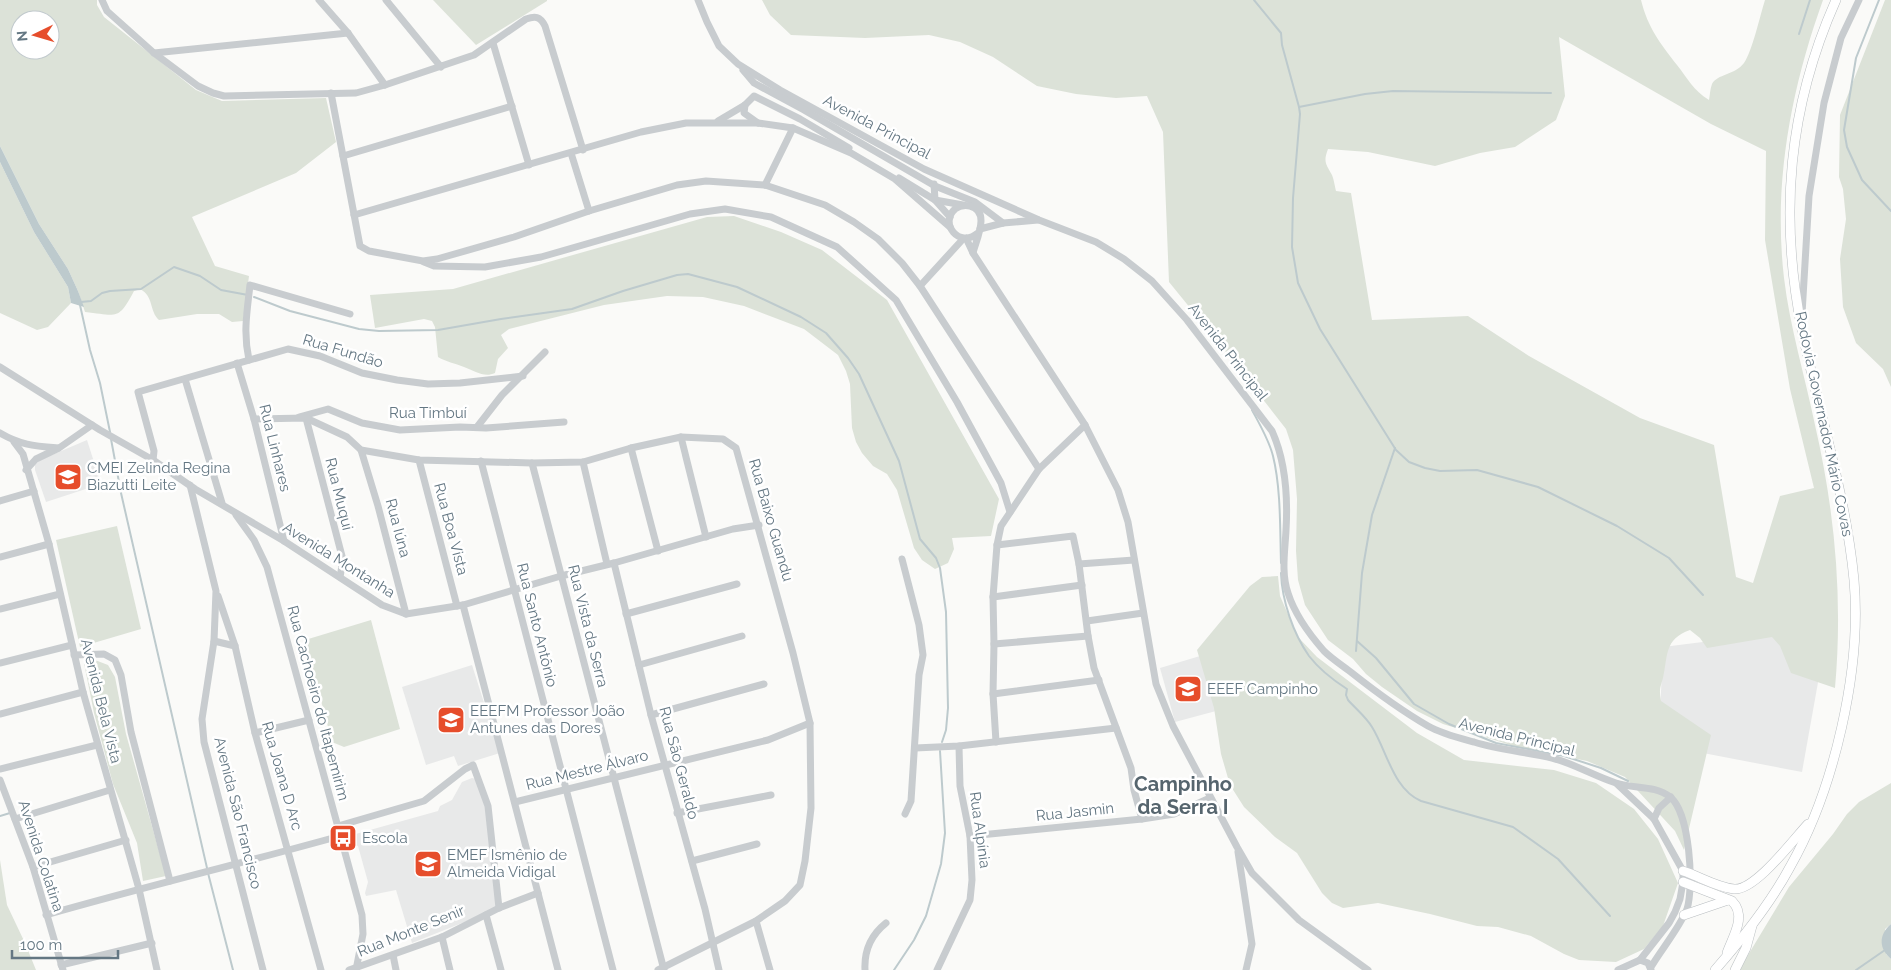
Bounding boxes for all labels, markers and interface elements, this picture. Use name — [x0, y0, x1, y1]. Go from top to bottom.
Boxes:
north arrow — [10, 10, 60, 60]
text: N — [14, 30, 30, 42]
street label: Avenida Principal — [820, 91, 935, 163]
street label: Avenida Principal — [1184, 300, 1272, 405]
street label: Rodovia Governador Mário Covas — [1791, 310, 1857, 538]
street label: Rua Fundão — [301, 330, 385, 372]
street label: Rua Linhares — [255, 402, 295, 494]
street label: Rua Timbuí — [389, 404, 468, 422]
street label: Rua Muqui — [321, 456, 357, 532]
street label: Rua Baixo Guandu — [745, 457, 797, 584]
place label: CMEI Zelinda Regina Biazutti Leite — [87, 459, 230, 494]
school or university icon: CMEI Zelinda Regina Biazutti Leite — [53, 462, 83, 492]
street label: Rua Boa Vista — [430, 481, 472, 577]
street label: Rua Iúna — [382, 497, 414, 559]
street label: Avenida Montanha — [280, 518, 398, 602]
street label: Rua Santo Antônio — [513, 561, 561, 689]
street label: Rua Vista da Serra — [564, 563, 612, 689]
street label: Rua Cachoeiro do Itapemirim — [283, 604, 353, 802]
street label: Avenida Bela Vista — [77, 637, 125, 765]
school or university icon: EEEF Campinho — [1173, 674, 1203, 704]
place label: EEEF Campinho — [1207, 680, 1318, 698]
place label: EEEFM Professor João Antunes das Dores — [470, 702, 625, 737]
school or university icon: EEEFM Professor João Antunes das Dores — [436, 705, 466, 735]
street label: Rua São Geraldo — [655, 705, 703, 821]
street label: Avenida Principal — [1457, 714, 1578, 760]
street label: Rua Joana D Arc — [258, 719, 306, 833]
street label: Avenida São Francisco — [210, 735, 266, 891]
street label: Rua Mestre Álvaro — [524, 746, 650, 794]
district label: Campinho da Serra I — [1134, 772, 1232, 819]
street label: Rua Alpínia — [966, 791, 994, 869]
street label: Avenida Colatina — [14, 798, 68, 914]
street label: Rua Jasmin — [1035, 799, 1115, 825]
bus stop icon: Escola — [328, 823, 358, 853]
place label: Escola — [362, 829, 408, 847]
place label: EMEF Ismênio de Almeida Vidigal — [447, 846, 567, 881]
school or university icon: EMEF Ismênio de Almeida Vidigal — [413, 849, 443, 879]
street label: Rua Monte Senir — [355, 901, 468, 961]
scale bar — [12, 928, 119, 960]
text: 100 m — [20, 936, 62, 954]

